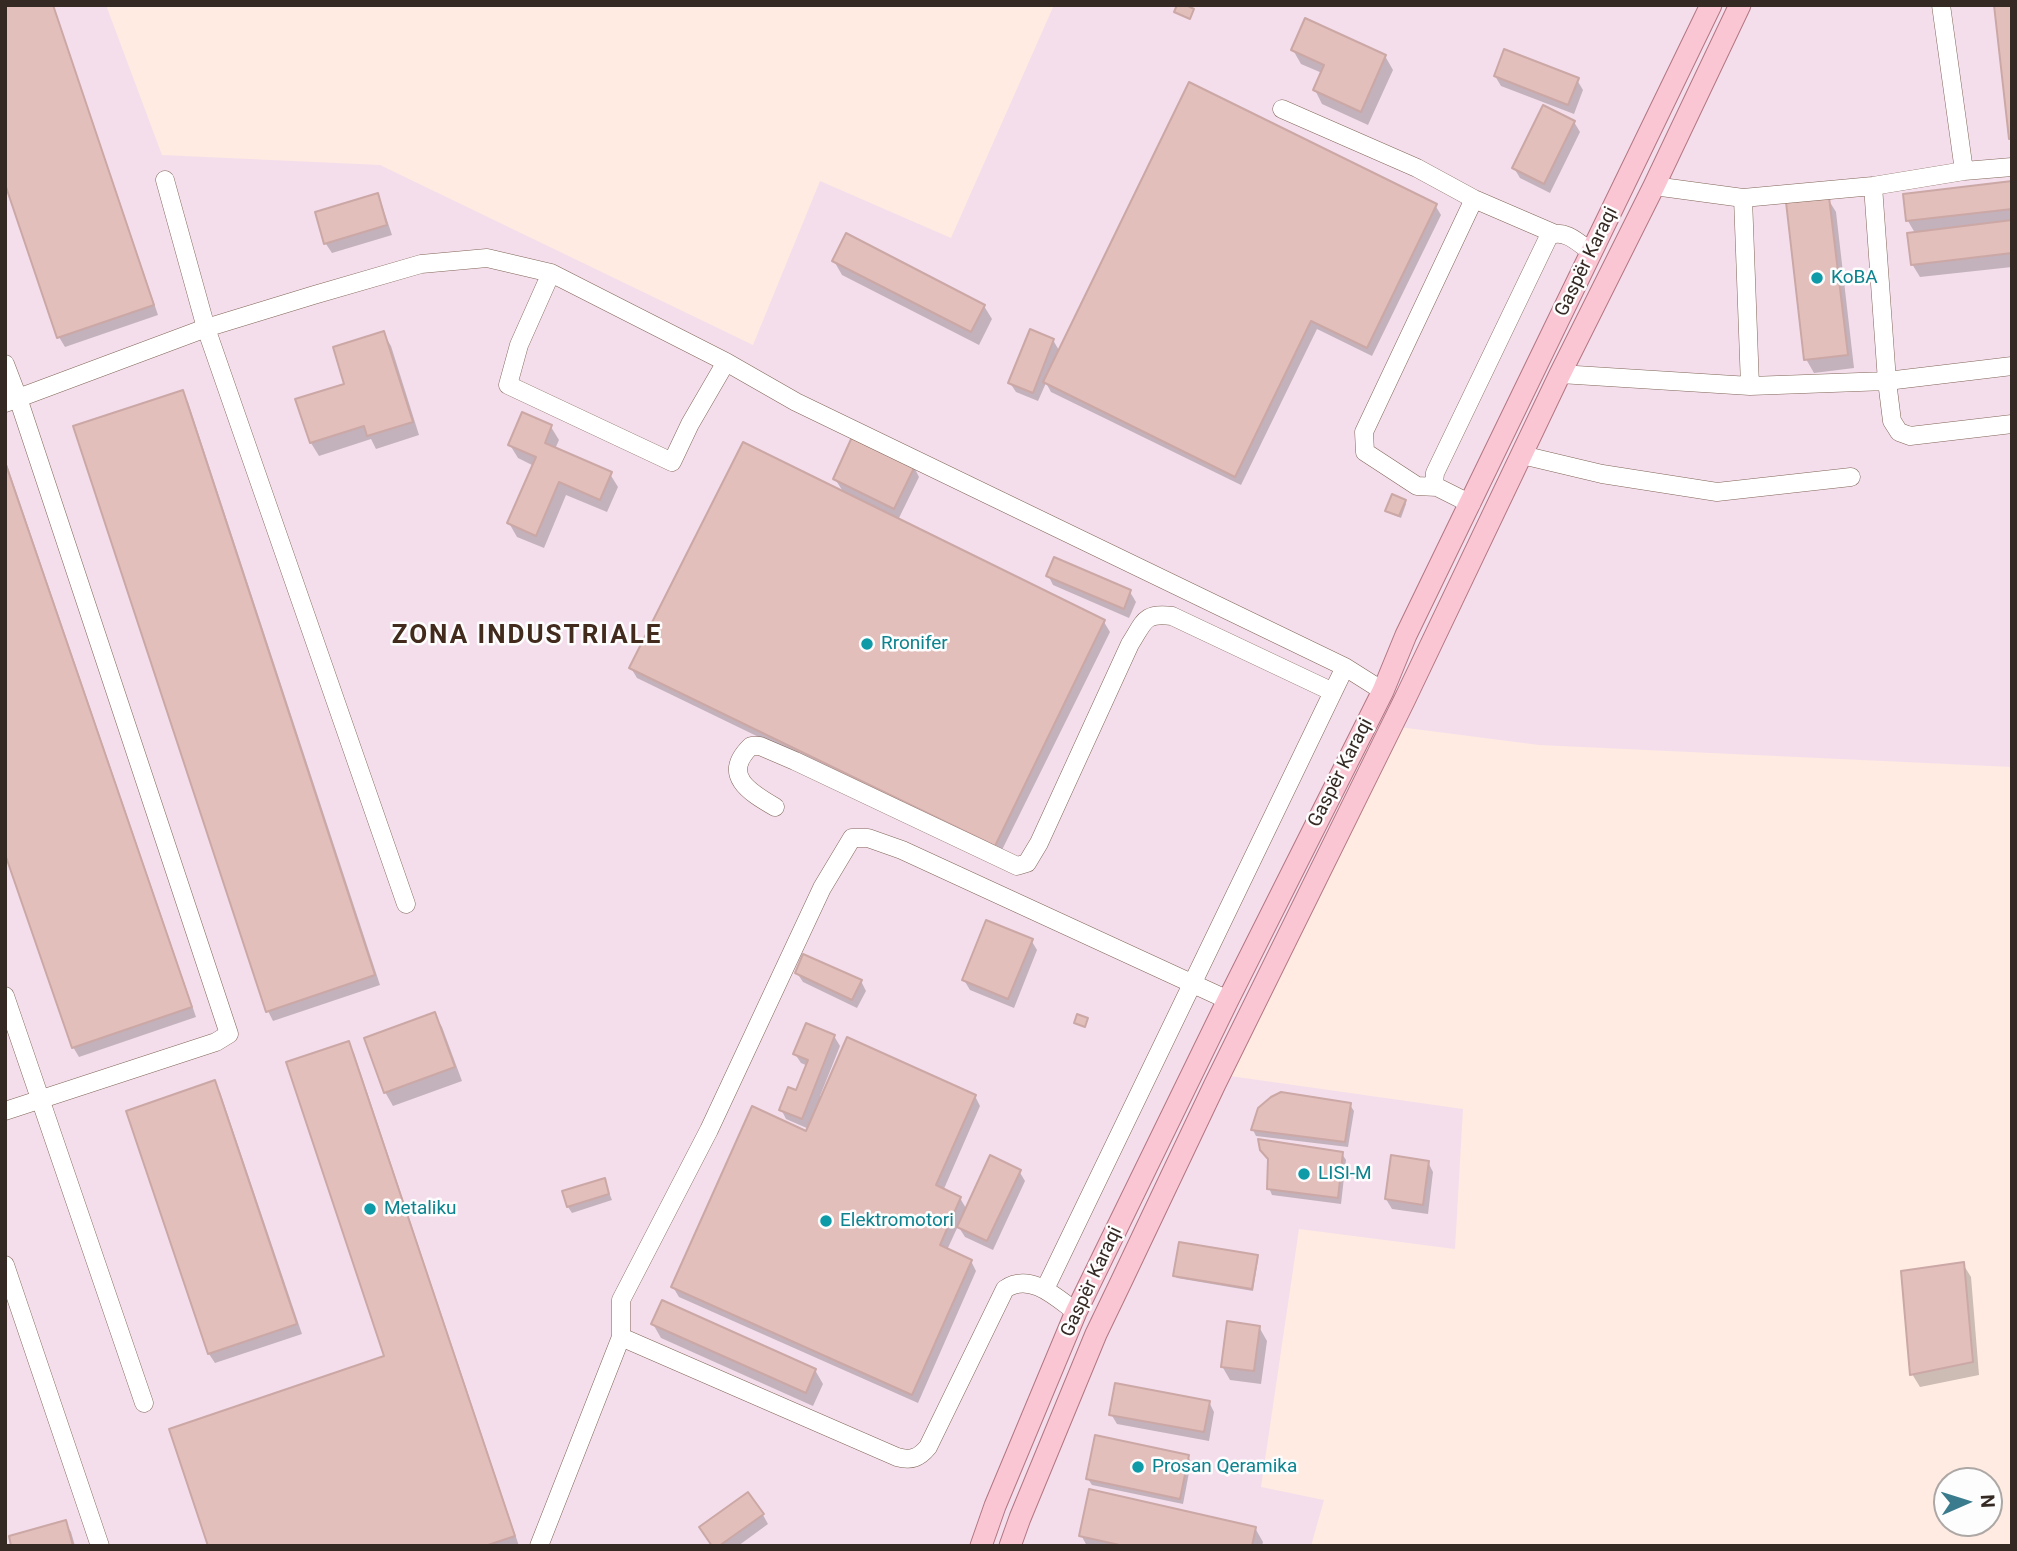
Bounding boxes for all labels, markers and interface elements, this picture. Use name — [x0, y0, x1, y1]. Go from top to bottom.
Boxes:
street label: Gaspër Karaqi — [1551, 203, 1623, 321]
place label: KoBA — [1831, 267, 1878, 289]
marker: KoBA — [1809, 270, 1825, 286]
district label: ZONA INDUSTRIALE — [394, 620, 660, 652]
place label: Rronifer — [881, 633, 948, 655]
marker: Rronifer — [859, 636, 875, 652]
street label: Gaspër Karaqi — [1304, 715, 1378, 831]
place label: LISI-M — [1318, 1163, 1372, 1185]
marker: LISI-M — [1296, 1166, 1312, 1182]
place label: Metaliku — [384, 1198, 457, 1220]
marker: Metaliku — [362, 1201, 378, 1217]
place label: Elektromotori — [840, 1210, 954, 1232]
marker: Elektromotori — [818, 1213, 834, 1229]
street label: Gaspër Karaqi — [1057, 1223, 1127, 1341]
place label: Prosan Qeramika — [1152, 1456, 1297, 1478]
marker: Prosan Qeramika — [1130, 1459, 1146, 1475]
north arrow — [1933, 1467, 2003, 1537]
text: N — [1976, 1494, 1999, 1508]

